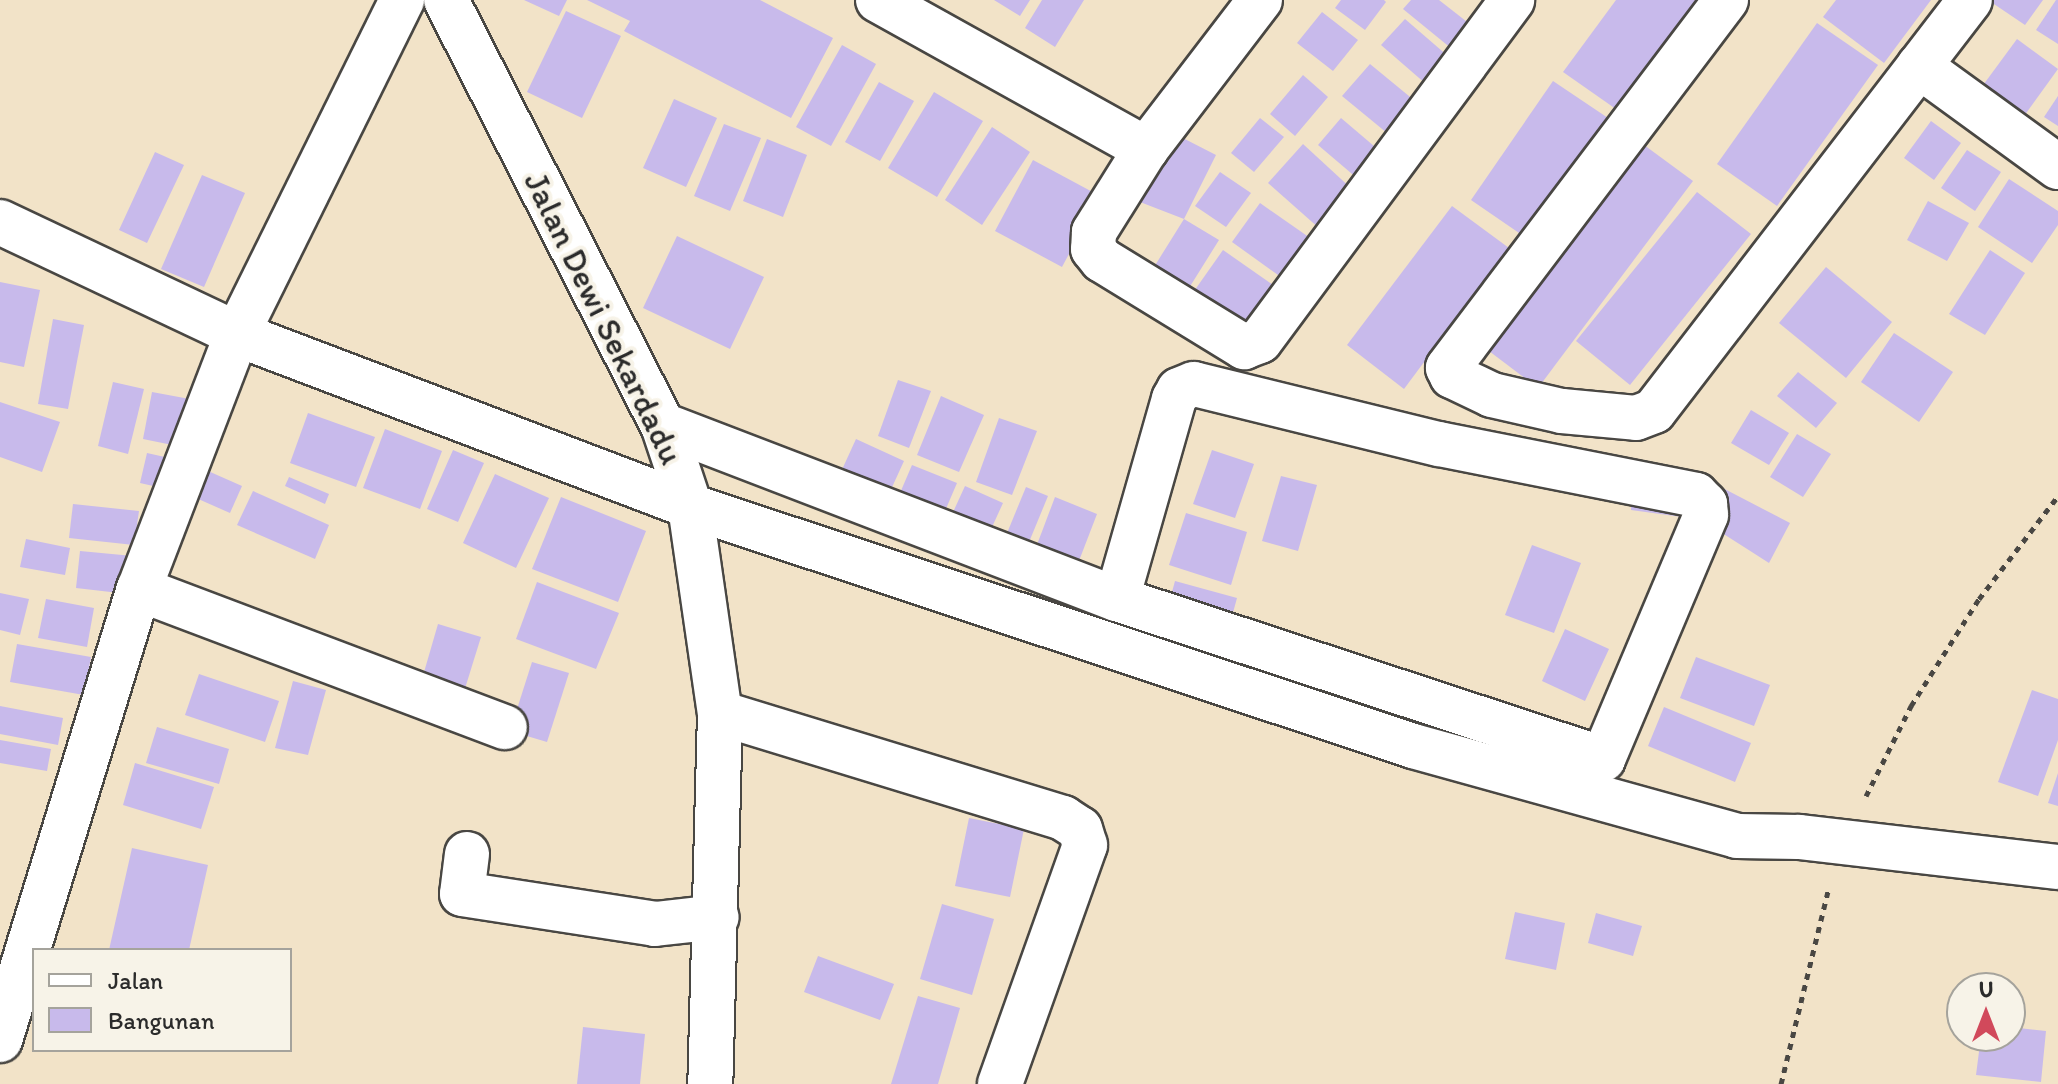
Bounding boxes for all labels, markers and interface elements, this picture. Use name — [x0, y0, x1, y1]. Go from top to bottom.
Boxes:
street label: Jalan Dewi Sekardadu — [516, 165, 692, 471]
legend — [32, 948, 292, 1052]
text: Jalan — [108, 966, 163, 995]
north arrow — [1946, 972, 2026, 1052]
text: U — [1979, 976, 1993, 1003]
text: Bangunan — [108, 1006, 215, 1035]

